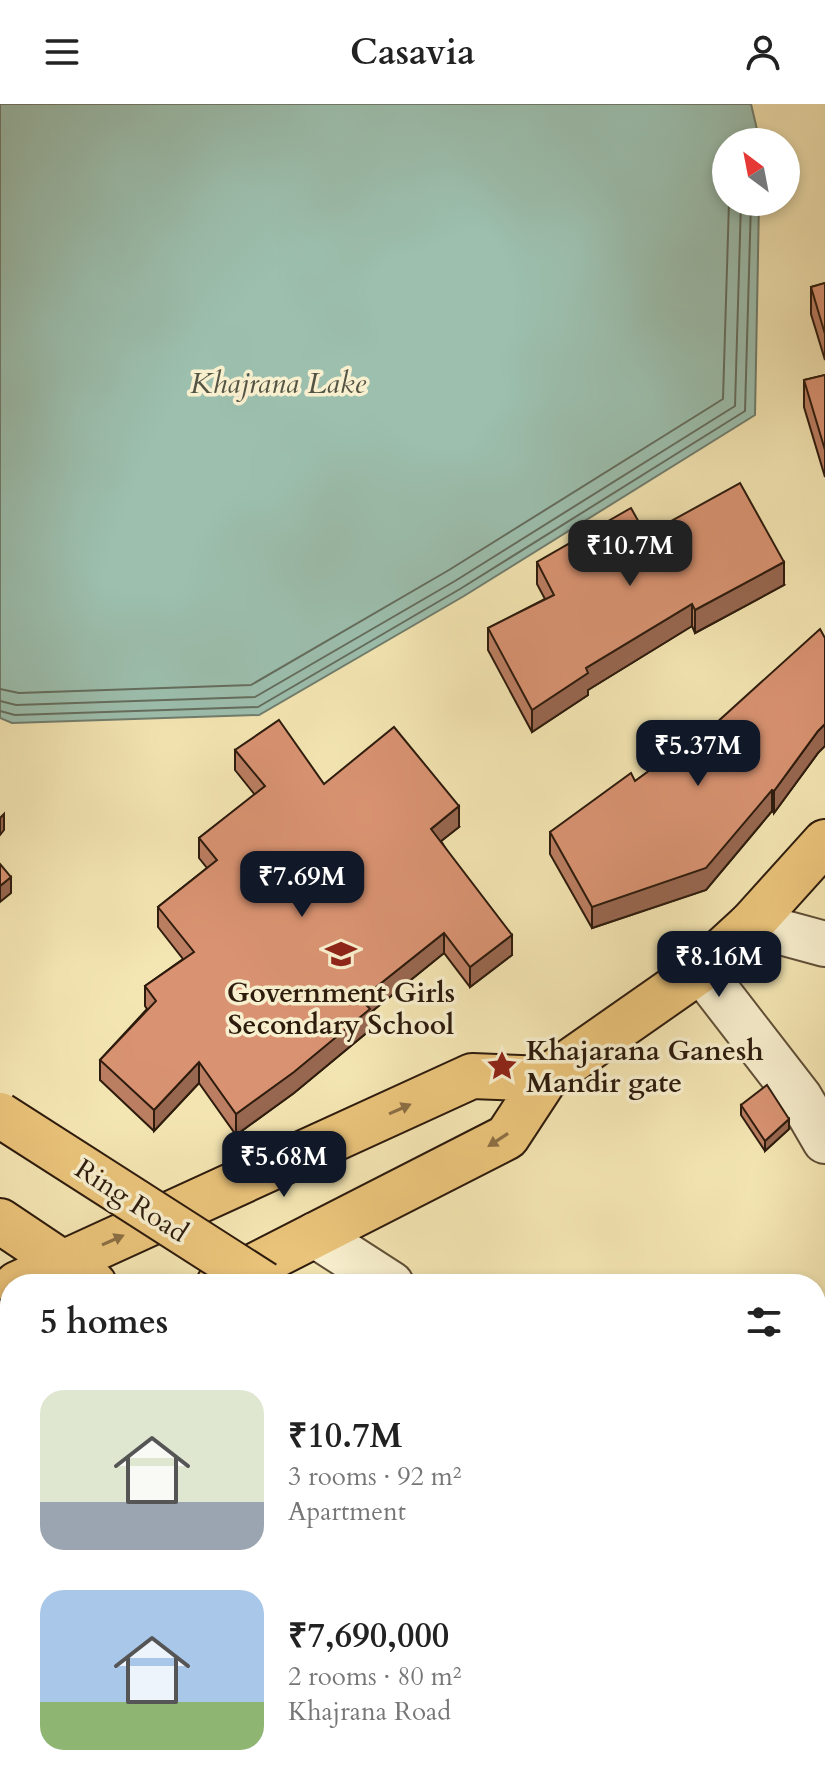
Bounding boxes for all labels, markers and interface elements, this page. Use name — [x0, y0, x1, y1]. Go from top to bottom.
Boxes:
text: Casavia — [350, 28, 475, 77]
icon: menu — [40, 30, 84, 74]
icon: person — [741, 30, 785, 74]
north arrow — [712, 128, 800, 216]
map controls — [712, 128, 800, 216]
water label: Khajrana Lake — [190, 363, 367, 404]
pin: ₹10.7M — [565, 520, 695, 588]
text: ₹10.7M — [586, 528, 674, 563]
pin: ₹5.37M — [633, 720, 763, 788]
text: ₹5.37M — [654, 728, 742, 763]
pin: ₹7.69M — [237, 851, 367, 919]
text: ₹7.69M — [258, 859, 346, 894]
pin: ₹8.16M — [654, 931, 784, 999]
school or university icon: Government Girls Secondary School — [324, 937, 358, 971]
text: ₹8.16M — [675, 939, 763, 974]
place label: Government Girls Secondary School — [227, 974, 455, 1044]
place label: Khajarana Ganesh Mandir gate — [526, 1032, 764, 1102]
place icon: Khajarana Ganesh Mandir gate — [485, 1049, 519, 1083]
one-way arrow — [389, 1102, 412, 1116]
pin: ₹5.68M — [219, 1131, 349, 1199]
one-way arrow — [487, 1132, 508, 1147]
text: ₹5.68M — [240, 1139, 328, 1174]
street label: Ring Road — [67, 1150, 196, 1252]
one-way arrow — [101, 1233, 125, 1246]
text: 5 homes — [40, 1299, 168, 1345]
icon: filters — [742, 1300, 786, 1344]
text: ₹10.7M — [288, 1413, 403, 1459]
icon: home — [104, 1422, 200, 1518]
text: 3 rooms · 92 m² — [288, 1459, 461, 1494]
text: Apartment — [288, 1494, 406, 1529]
text: ₹7,690,000 — [288, 1613, 449, 1659]
icon: home — [104, 1622, 200, 1718]
text: 2 rooms · 80 m² — [288, 1659, 461, 1694]
text: Khajrana Road — [288, 1694, 451, 1729]

